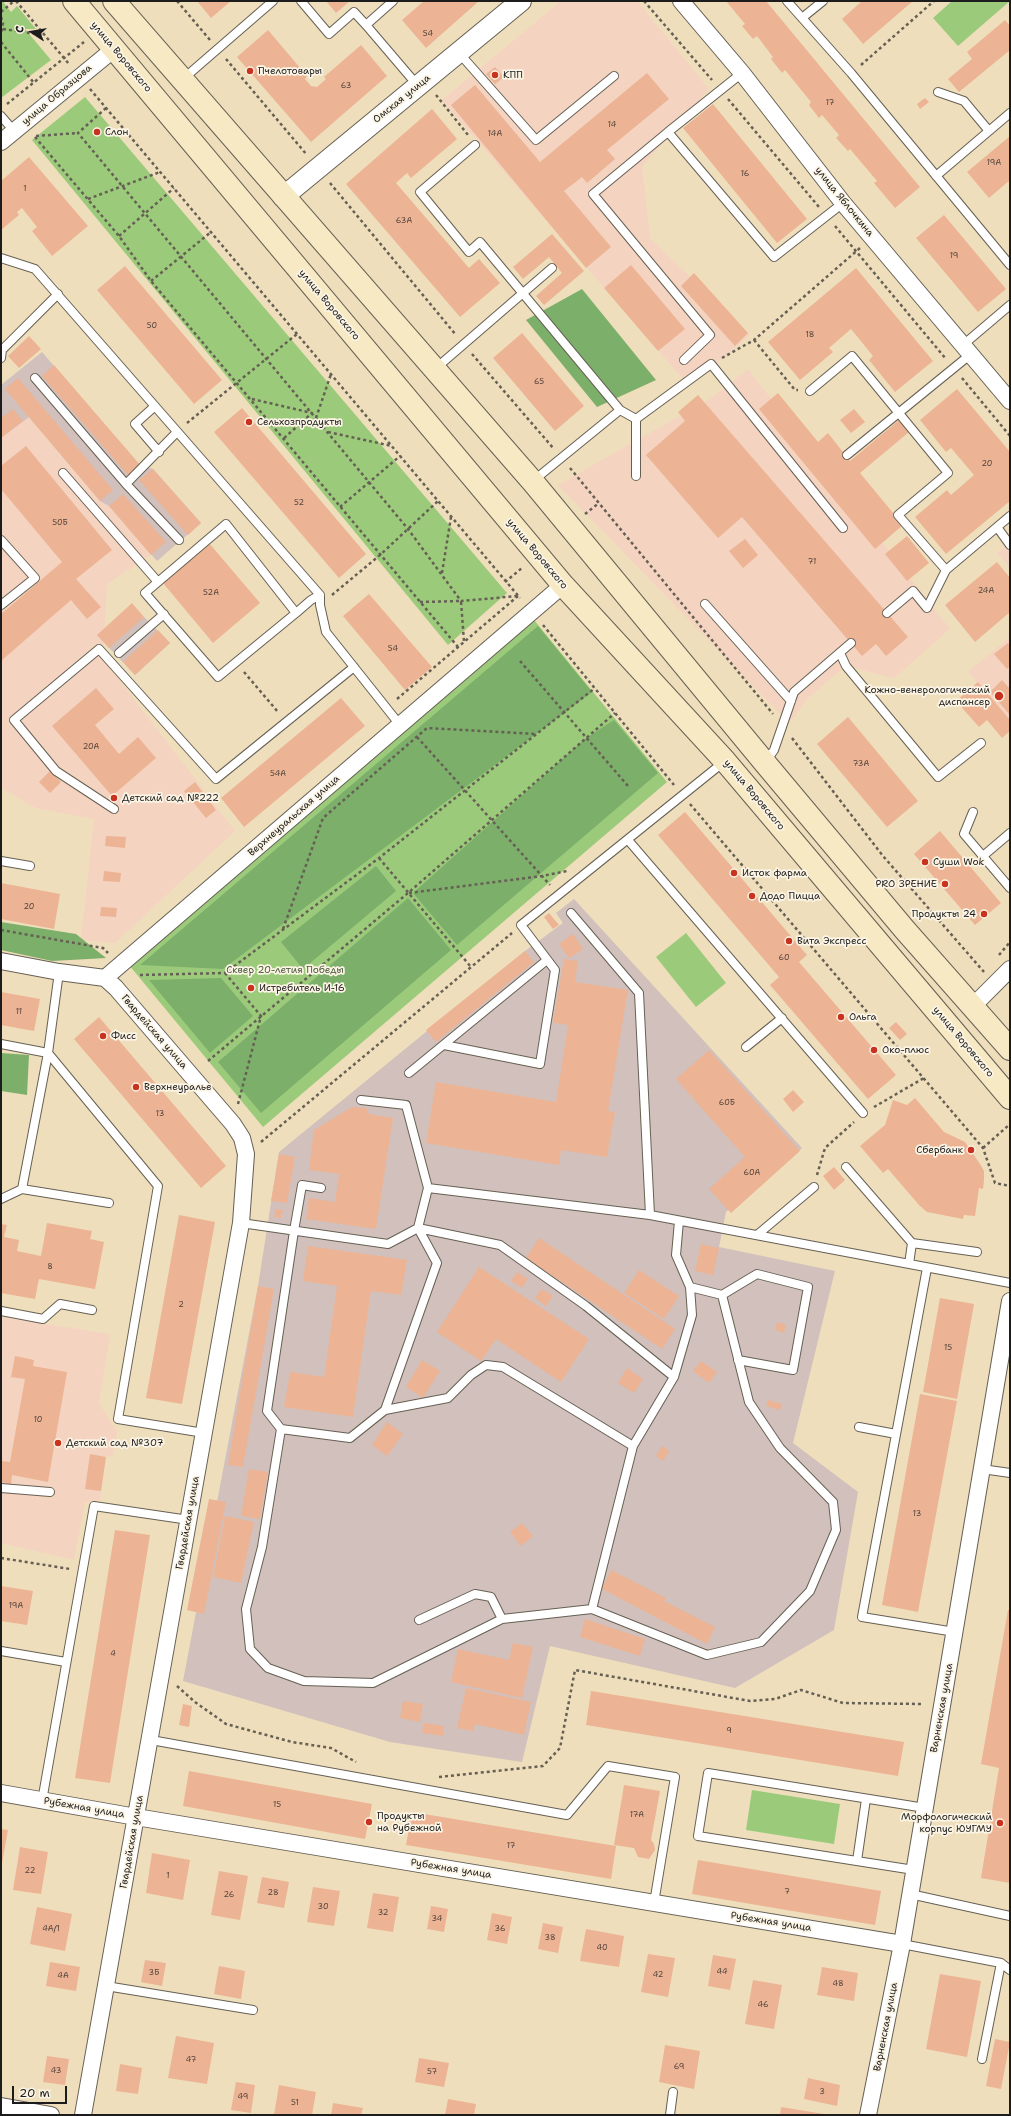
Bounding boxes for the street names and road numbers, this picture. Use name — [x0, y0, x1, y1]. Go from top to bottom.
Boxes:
street label: улица Воровского — [88, 19, 154, 95]
street label: улица Образцова — [20, 62, 94, 128]
street label: Омская улица — [371, 72, 433, 126]
street label: улица Яблочкина — [812, 165, 876, 239]
street label: улица Воровского — [296, 267, 362, 343]
street label: улица Воровского — [504, 516, 570, 592]
street label: улица Воровского — [721, 757, 787, 833]
street label: Верхнеуральская улица — [246, 773, 342, 859]
street label: Гвардейская улица — [118, 992, 190, 1072]
street label: улица Воровского — [930, 1004, 996, 1080]
street label: Гвардейская улица — [174, 1475, 202, 1571]
street label: Варненская улица — [928, 1662, 956, 1754]
street label: Гвардейская улица — [118, 1794, 146, 1890]
street label: Рубежная улица — [43, 1795, 125, 1821]
street label: Рубежная улица — [410, 1857, 492, 1881]
street label: Рубежная улица — [730, 1910, 812, 1934]
street label: Варненская улица — [871, 1982, 901, 2072]

